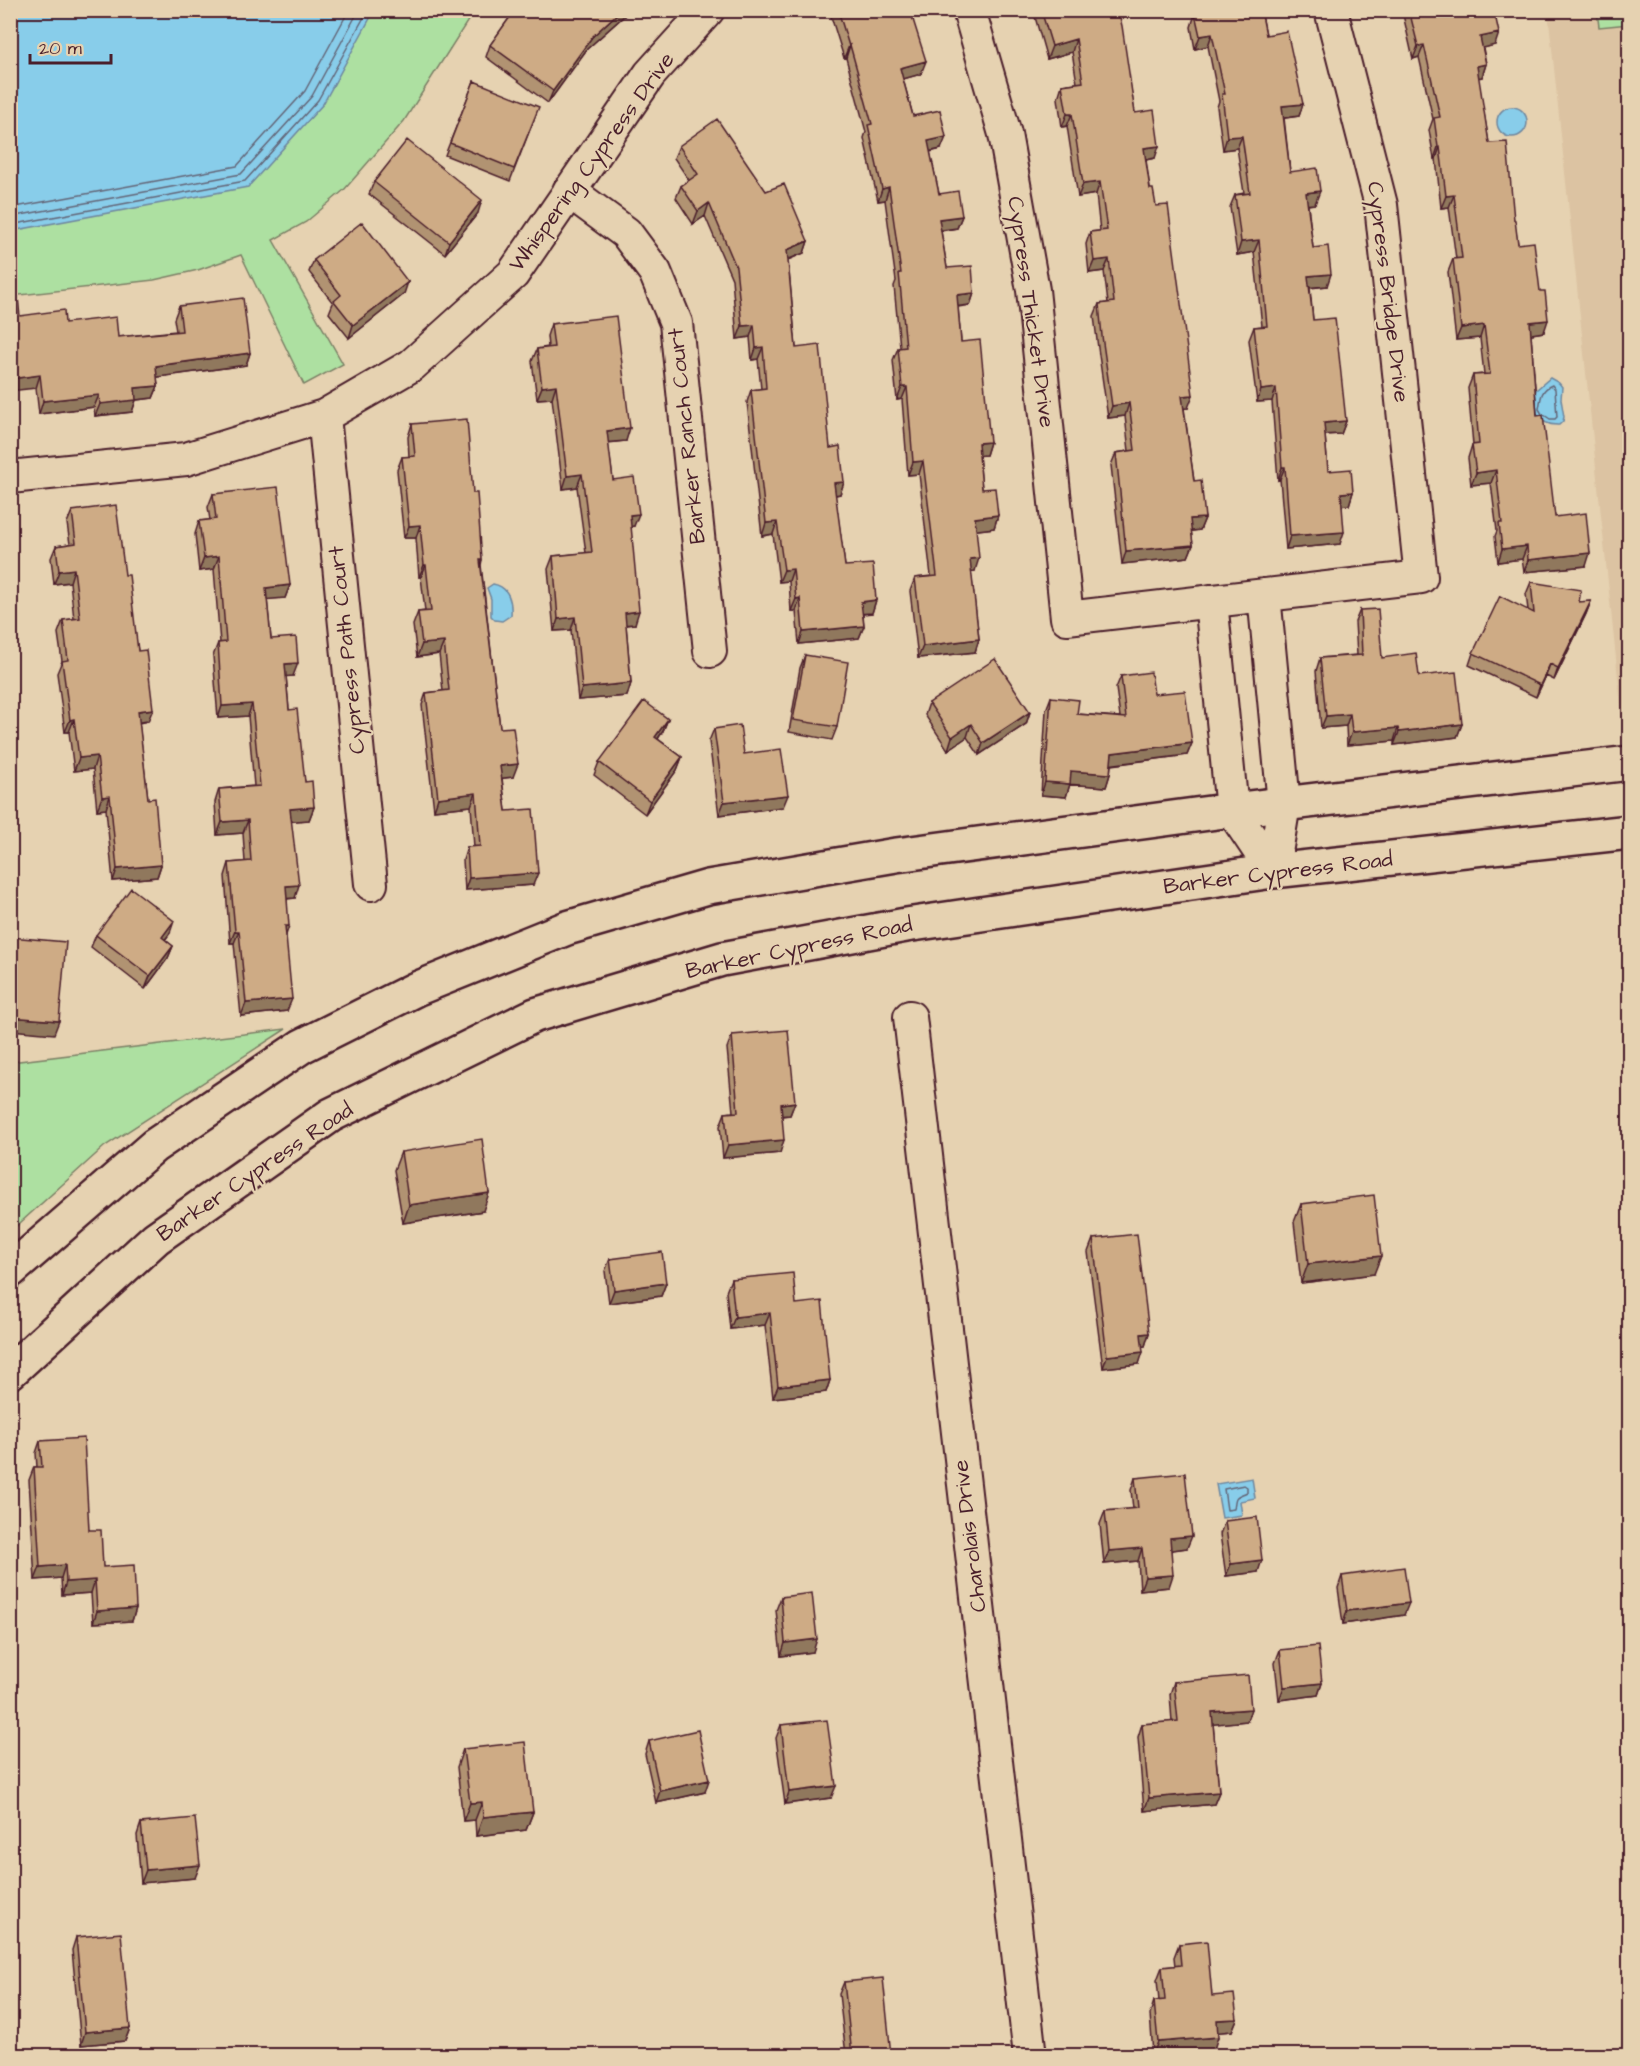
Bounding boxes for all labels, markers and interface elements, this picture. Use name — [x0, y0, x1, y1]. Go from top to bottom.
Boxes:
scale bar — [30, 27, 111, 65]
text: 20 m — [39, 36, 82, 61]
street label: Whispering Cypress Drive — [502, 46, 683, 279]
street label: Cypress Bridge Drive — [1358, 180, 1417, 404]
street label: Cypress Thicket Drive — [998, 195, 1063, 430]
street label: Barker Ranch Court — [660, 326, 714, 546]
street label: Cypress Path Court — [321, 544, 374, 755]
street label: Barker Cypress Road — [1162, 844, 1395, 903]
street label: Barker Cypress Road — [683, 909, 915, 988]
street label: Barker Cypress Road — [151, 1095, 360, 1250]
street label: Charolais Drive — [945, 1458, 995, 1614]

